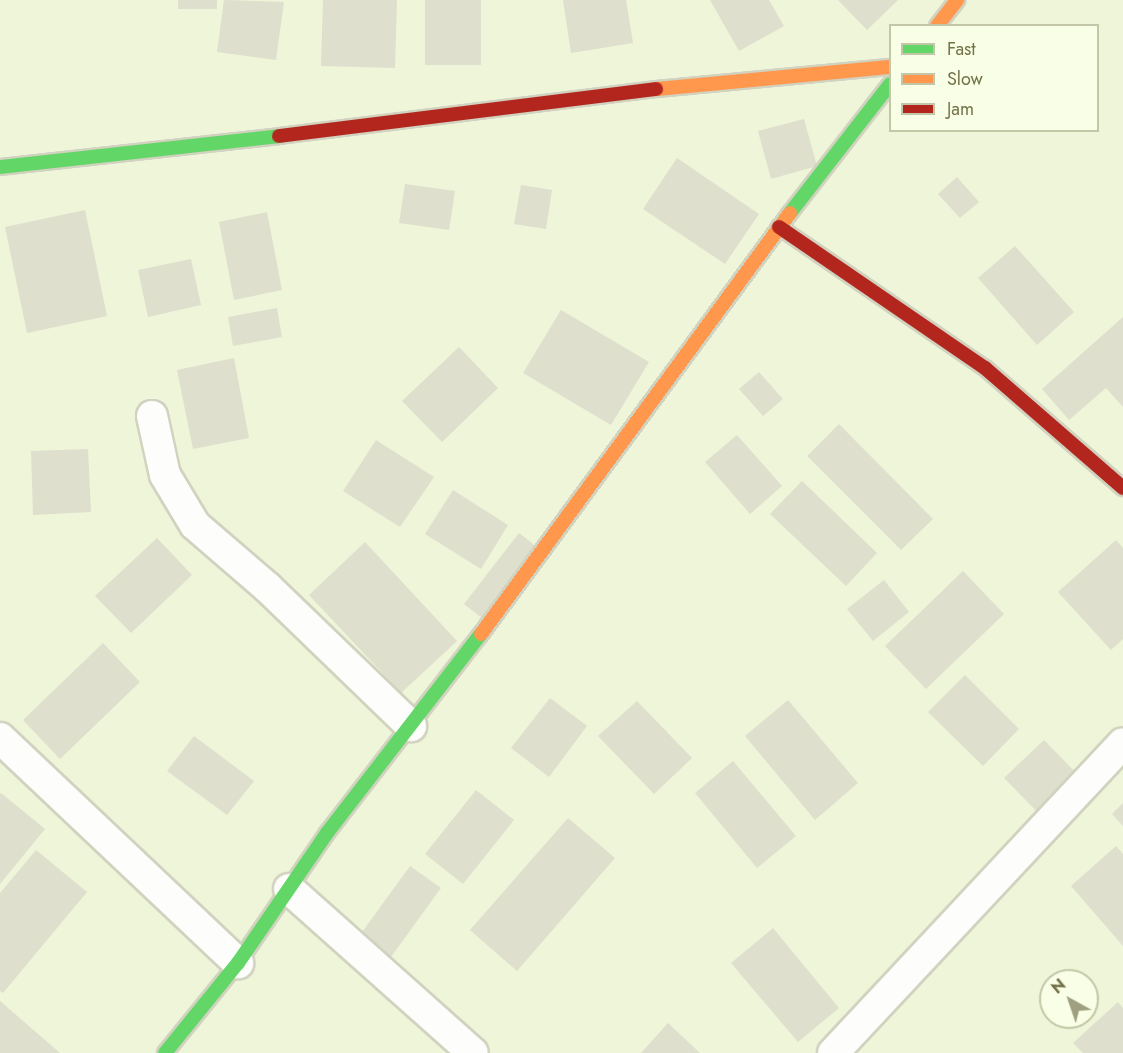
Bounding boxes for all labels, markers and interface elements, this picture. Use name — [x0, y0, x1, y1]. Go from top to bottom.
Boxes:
legend — [889, 24, 1099, 132]
text: Fast — [947, 36, 976, 62]
text: Slow — [947, 66, 983, 92]
text: Jam — [947, 96, 974, 122]
north arrow — [1039, 969, 1099, 1029]
text: N — [1046, 973, 1071, 999]

